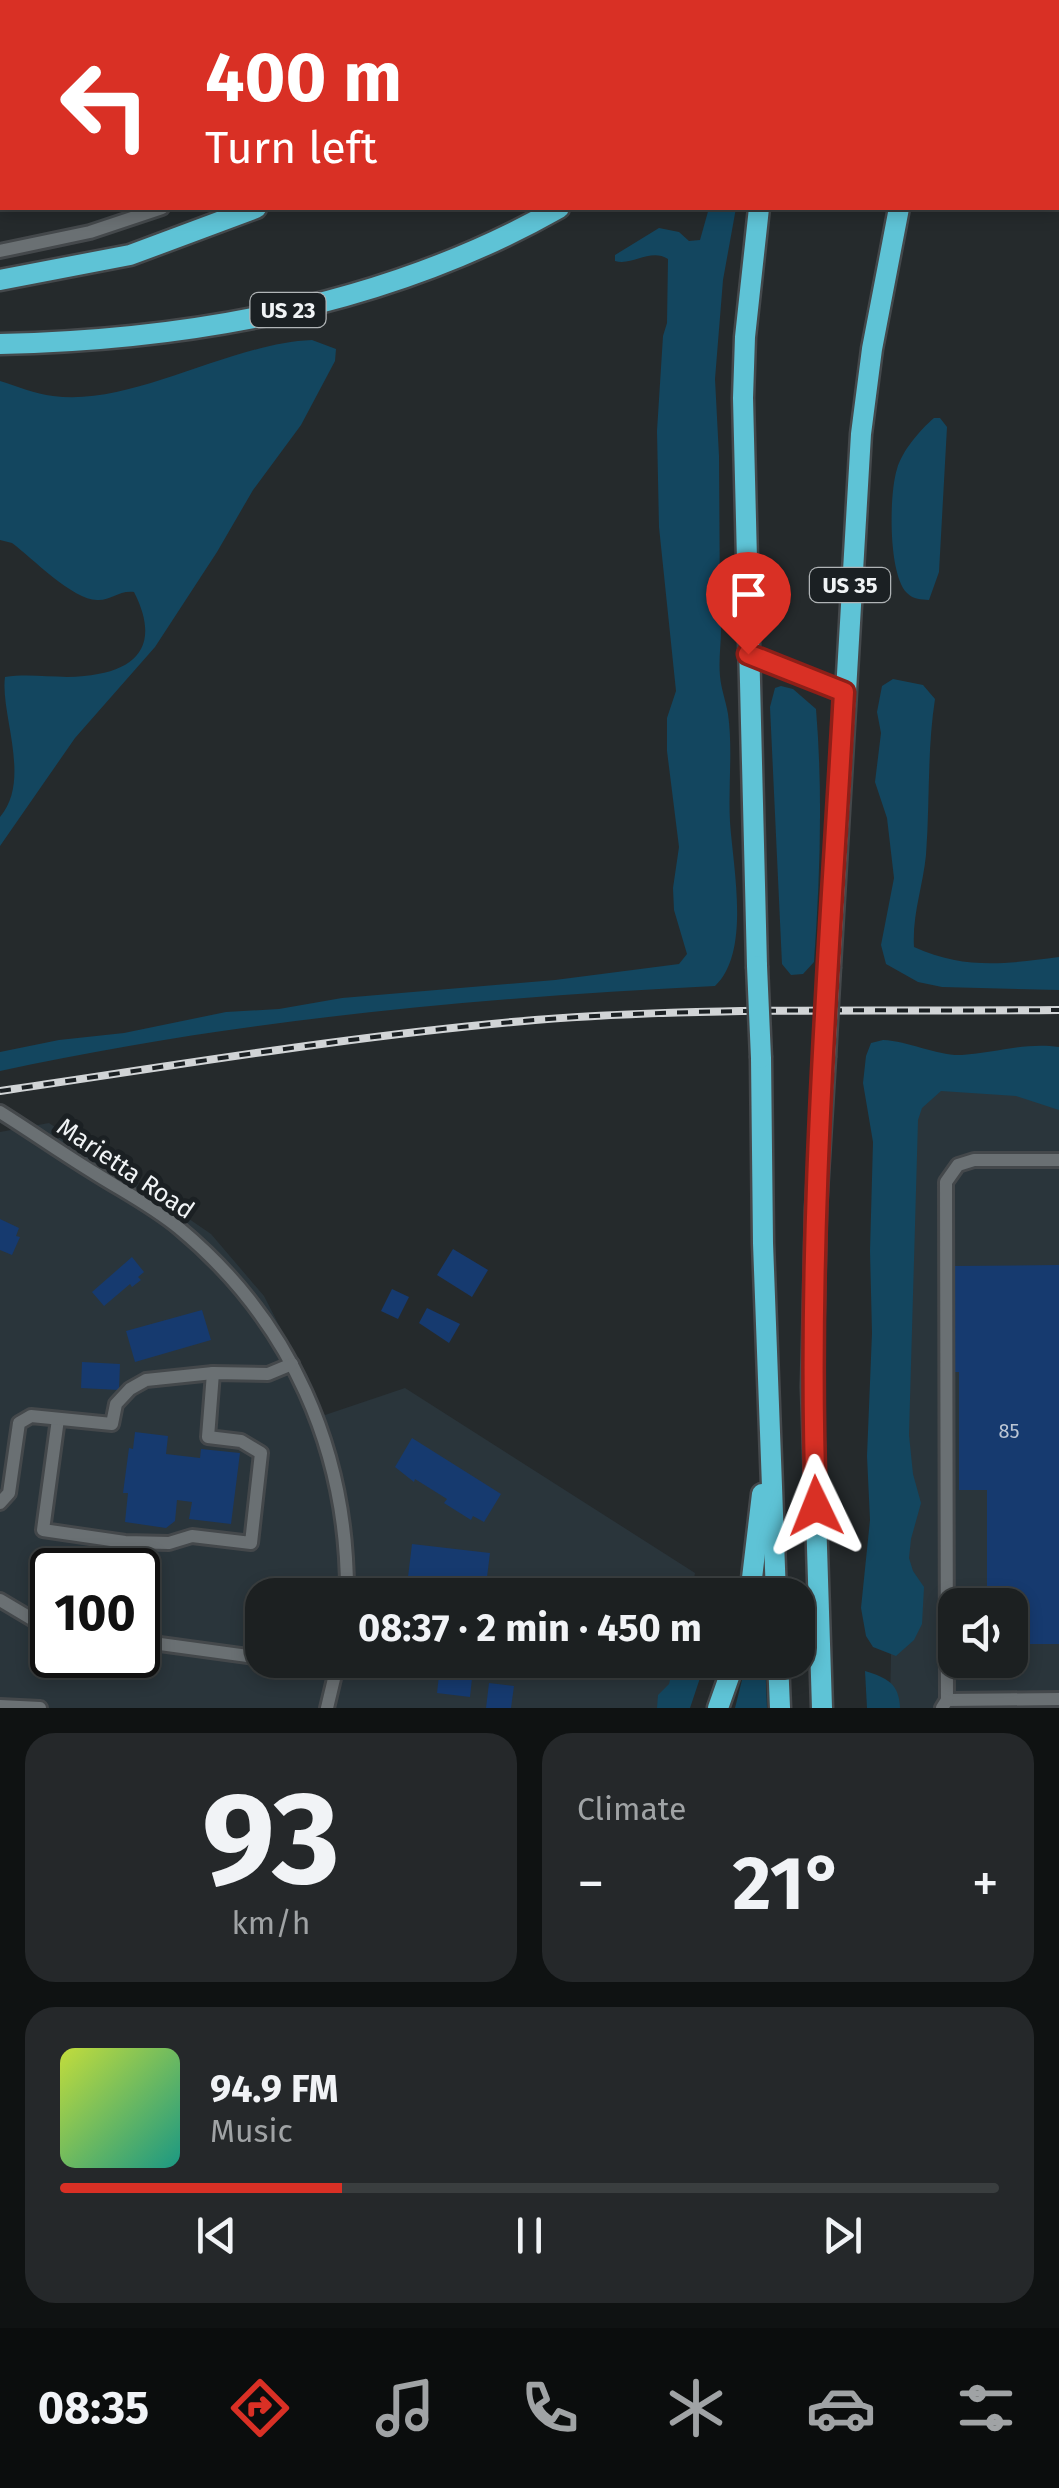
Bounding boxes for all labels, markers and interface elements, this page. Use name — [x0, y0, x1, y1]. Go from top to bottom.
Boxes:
text: 400 m — [205, 36, 402, 120]
icon: left — [40, 40, 170, 170]
text: Turn left — [205, 121, 377, 175]
road number: US 23 — [250, 293, 326, 327]
pin — [706, 552, 791, 655]
icon: arrive — [721, 567, 776, 622]
road number: US 35 — [810, 568, 890, 602]
street label: Marietta Road — [51, 1112, 200, 1226]
house number: 85 — [998, 1419, 1020, 1443]
position arrow — [764, 1454, 868, 1558]
speed limit sign: 100 — [30, 1548, 160, 1678]
map controls — [938, 1588, 1028, 1678]
button: sound — [938, 1588, 1028, 1678]
text: 08:37 · 2 min · 450 m — [358, 1605, 702, 1651]
text: 93 — [202, 1761, 340, 1917]
text: Climate — [577, 1790, 686, 1828]
text: 21° — [733, 1839, 844, 1929]
text: − — [577, 1851, 605, 1917]
text: + — [972, 1851, 999, 1917]
text: km/h — [231, 1904, 311, 1942]
text: 94.9 FM — [210, 2066, 338, 2112]
text: Music — [210, 2112, 293, 2150]
icon: previous — [189, 2208, 244, 2263]
icon: pause — [502, 2208, 557, 2263]
icon: next — [815, 2208, 870, 2263]
icon: directions — [225, 2373, 295, 2443]
icon: music — [370, 2373, 440, 2443]
icon: phone — [515, 2373, 585, 2443]
icon: climate — [661, 2373, 731, 2443]
icon: car — [806, 2373, 876, 2443]
icon: filters — [951, 2373, 1021, 2443]
text: 08:35 — [38, 2381, 149, 2435]

